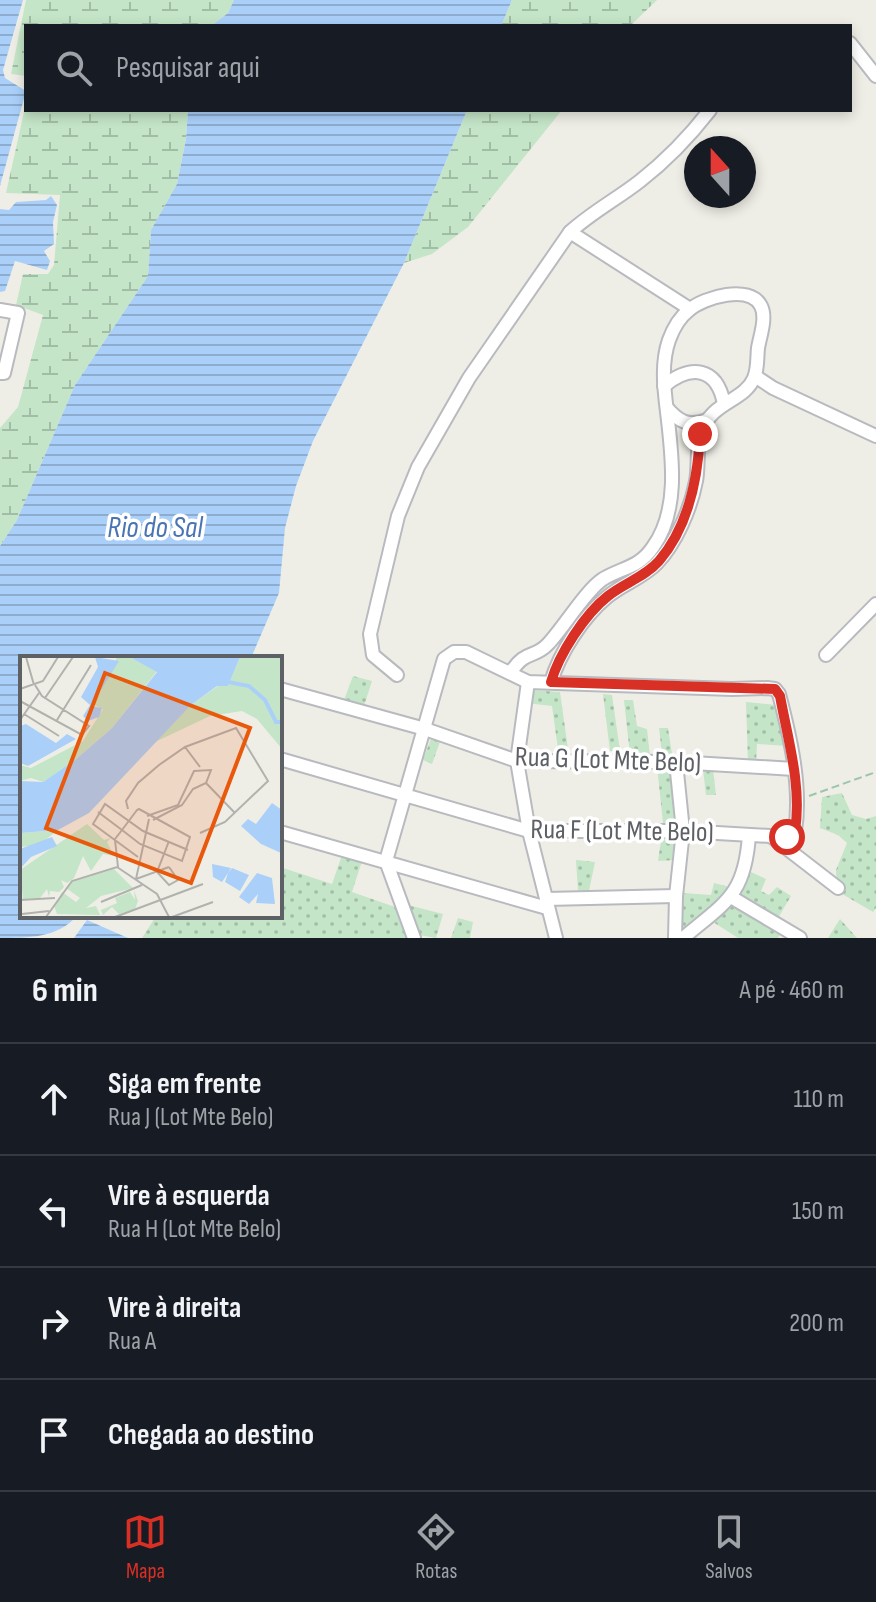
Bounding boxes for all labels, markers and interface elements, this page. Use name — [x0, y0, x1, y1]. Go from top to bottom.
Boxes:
search box — [24, 24, 852, 112]
icon: search — [52, 46, 96, 90]
text: Pesquisar aqui — [116, 50, 260, 86]
north arrow — [684, 136, 756, 208]
route end — [682, 416, 718, 452]
water label: Rio do Sal — [107, 510, 204, 546]
inset map — [20, 656, 282, 918]
street label: Rua G (Lot Mte Belo) — [514, 740, 702, 780]
street label: Rua F (Lot Mte Belo) — [530, 813, 714, 849]
route start — [769, 819, 805, 855]
text: 6 min — [32, 970, 98, 1011]
text: A pé · 460 m — [739, 975, 844, 1006]
text: Siga em frente — [108, 1066, 261, 1102]
icon: ahead — [32, 1077, 76, 1121]
text: 110 m — [793, 1084, 844, 1115]
text: Rua J (Lot Mte Belo) — [108, 1102, 273, 1133]
text: Vire à esquerda — [108, 1178, 270, 1214]
icon: left — [32, 1189, 76, 1233]
text: 150 m — [792, 1196, 844, 1227]
text: Rua H (Lot Mte Belo) — [108, 1214, 281, 1245]
text: Vire à direita — [108, 1290, 241, 1326]
icon: right — [32, 1301, 76, 1345]
text: 200 m — [789, 1308, 844, 1339]
text: Rua A — [108, 1326, 156, 1357]
icon: arrive — [32, 1413, 76, 1457]
text: Chegada ao destino — [108, 1417, 314, 1453]
tab: Mapa — [123, 1510, 167, 1585]
tab: Rotas — [414, 1510, 458, 1585]
tab: Salvos — [705, 1510, 753, 1585]

